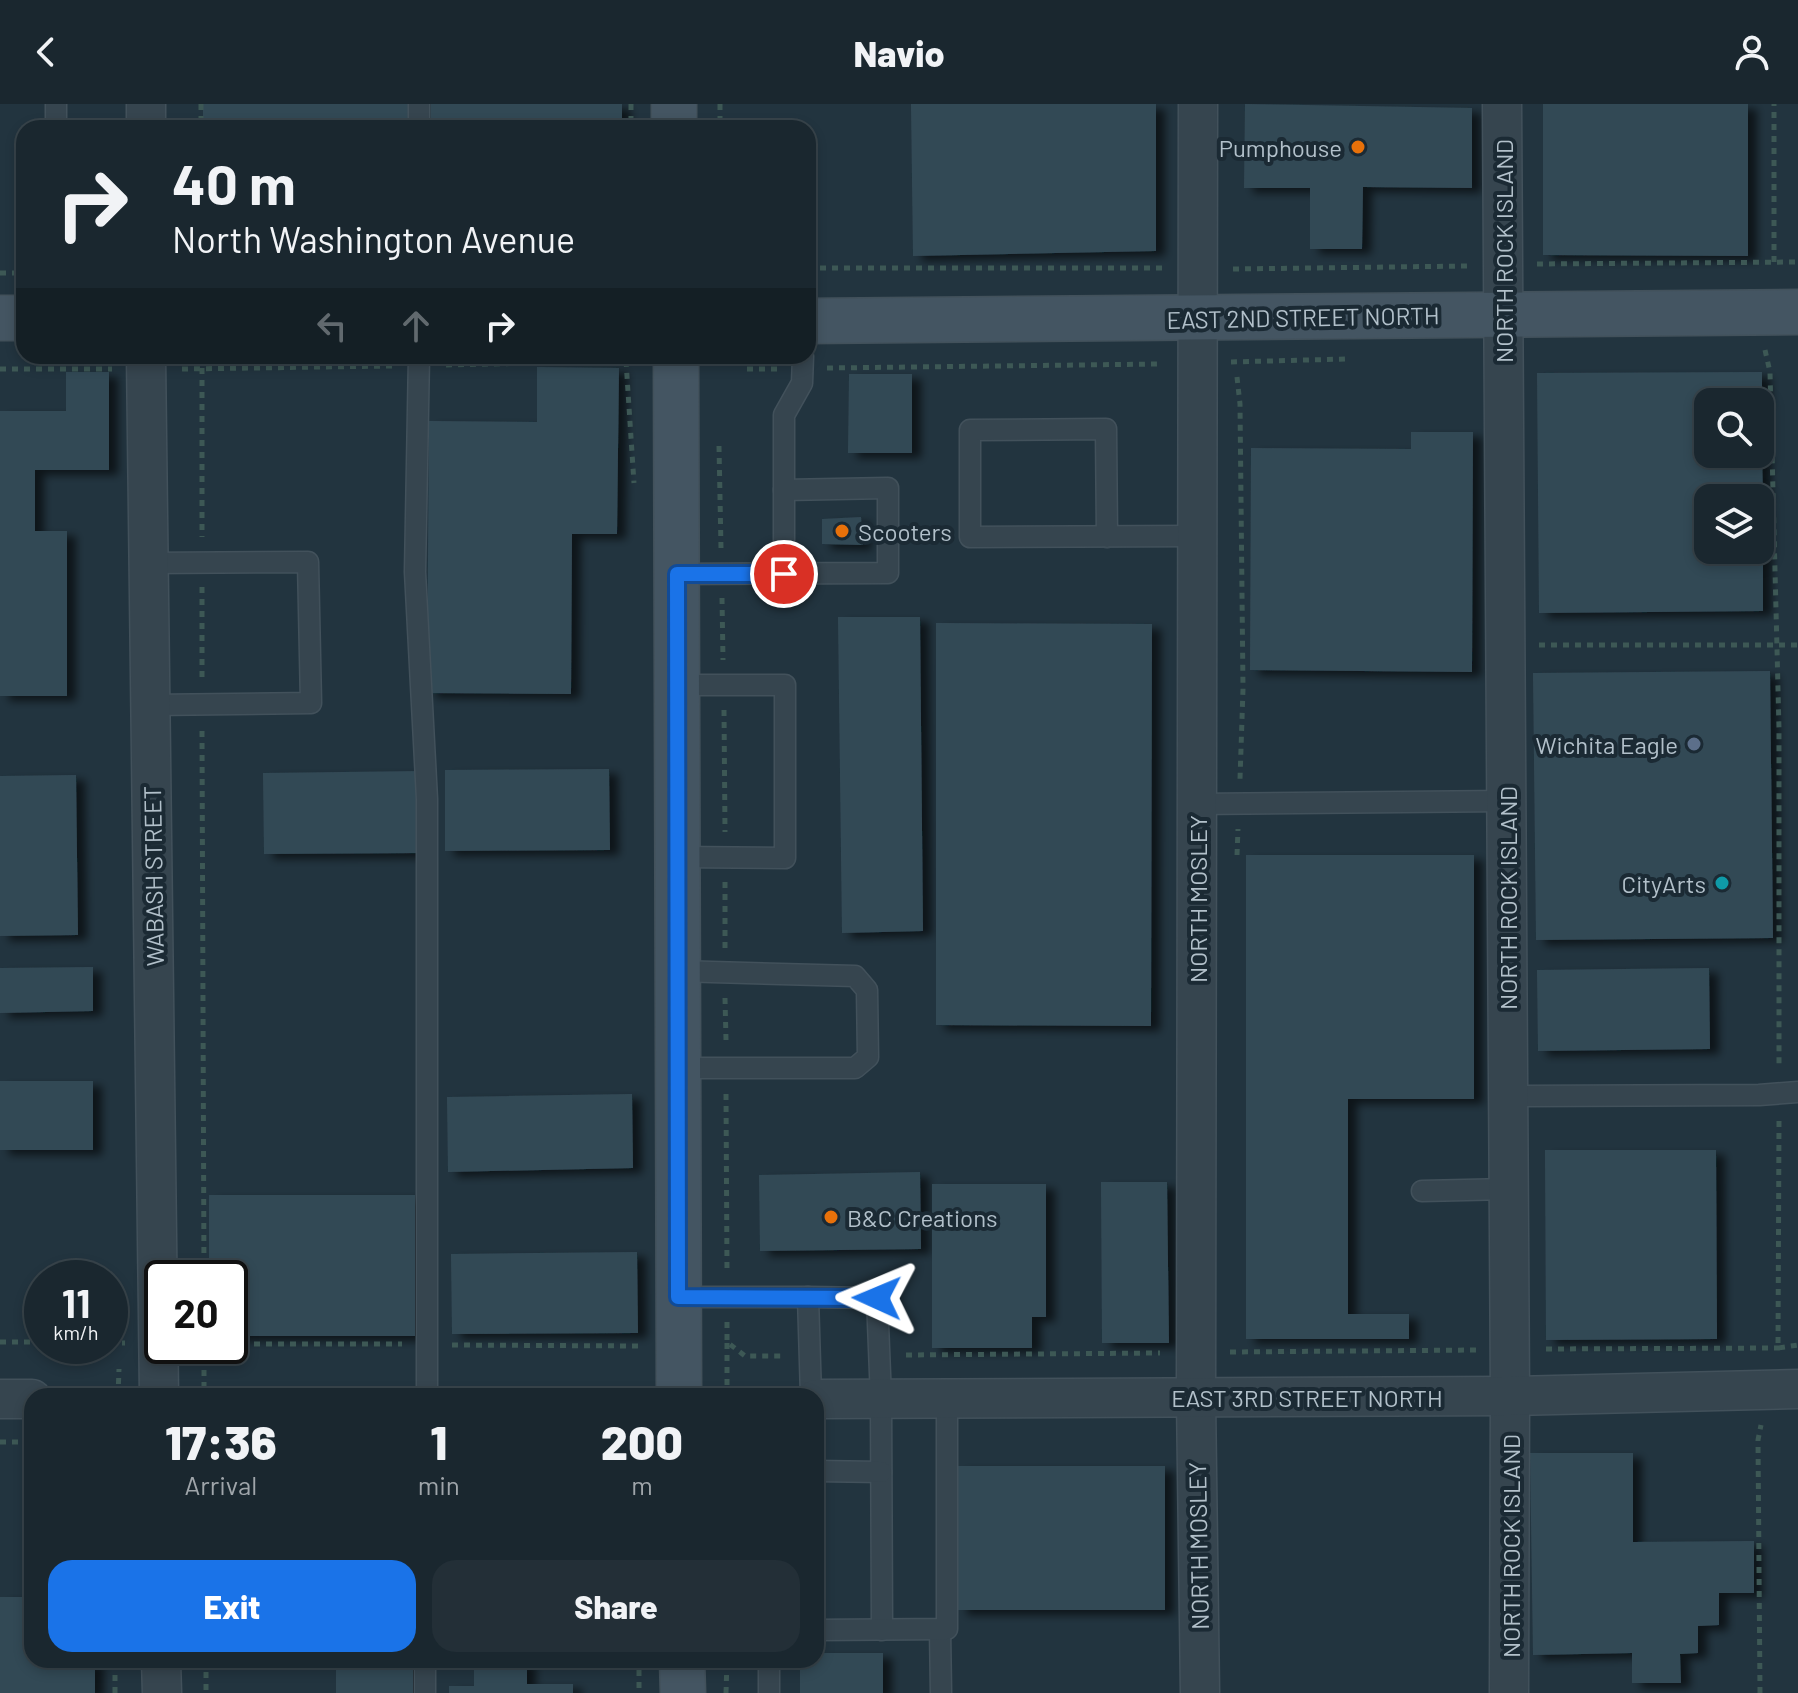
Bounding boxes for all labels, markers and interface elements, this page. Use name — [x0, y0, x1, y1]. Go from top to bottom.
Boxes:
icon: back — [24, 30, 68, 74]
icon: person — [1730, 30, 1774, 74]
text: Navio — [853, 31, 945, 74]
place label: Pumphouse — [1219, 133, 1342, 162]
marker: Pumphouse — [1349, 138, 1367, 156]
street label: NORTH ROCK ISLAND — [1489, 139, 1518, 363]
text: 40 m — [172, 149, 296, 216]
icon: right — [40, 152, 144, 256]
text: North Washington Avenue — [172, 217, 575, 260]
street label: EAST 2ND STREET NORTH — [1166, 300, 1440, 334]
icon: left — [310, 304, 354, 348]
icon: ahead — [394, 304, 438, 348]
icon: right — [478, 304, 522, 348]
map controls — [1694, 388, 1774, 564]
button: search — [1694, 388, 1774, 468]
button: layers — [1694, 484, 1774, 564]
place label: Scooters — [858, 517, 952, 546]
marker: Scooters — [833, 522, 851, 540]
pin — [750, 540, 818, 608]
icon: arrive — [762, 552, 806, 596]
place label: Wichita Eagle — [1536, 730, 1678, 759]
marker: Wichita Eagle — [1685, 735, 1703, 753]
street label: WABASH STREET — [137, 785, 169, 967]
street label: NORTH ROCK ISLAND — [1493, 786, 1522, 1010]
street label: NORTH MOSLEY — [1183, 815, 1212, 983]
place label: CityArts — [1622, 869, 1706, 898]
marker: CityArts — [1713, 874, 1731, 892]
place label: B&C Creations — [847, 1203, 998, 1232]
marker: B&C Creations — [822, 1208, 840, 1226]
position arrow — [835, 1256, 919, 1340]
speed limit sign: 20 — [144, 1260, 248, 1364]
text: 11 — [62, 1278, 90, 1326]
text: km/h — [53, 1320, 99, 1344]
street label: EAST 3RD STREET NORTH — [1171, 1383, 1443, 1412]
text: 17:36 — [165, 1412, 277, 1470]
text: 1 — [430, 1412, 447, 1470]
text: 200 — [601, 1412, 683, 1470]
street label: NORTH ROCK ISLAND — [1496, 1434, 1525, 1658]
street label: NORTH MOSLEY — [1182, 1462, 1214, 1630]
text: Arrival — [185, 1469, 257, 1500]
text: min — [418, 1469, 460, 1500]
text: m — [631, 1469, 653, 1500]
button: Exit — [48, 1560, 416, 1652]
button: Share — [432, 1560, 800, 1652]

